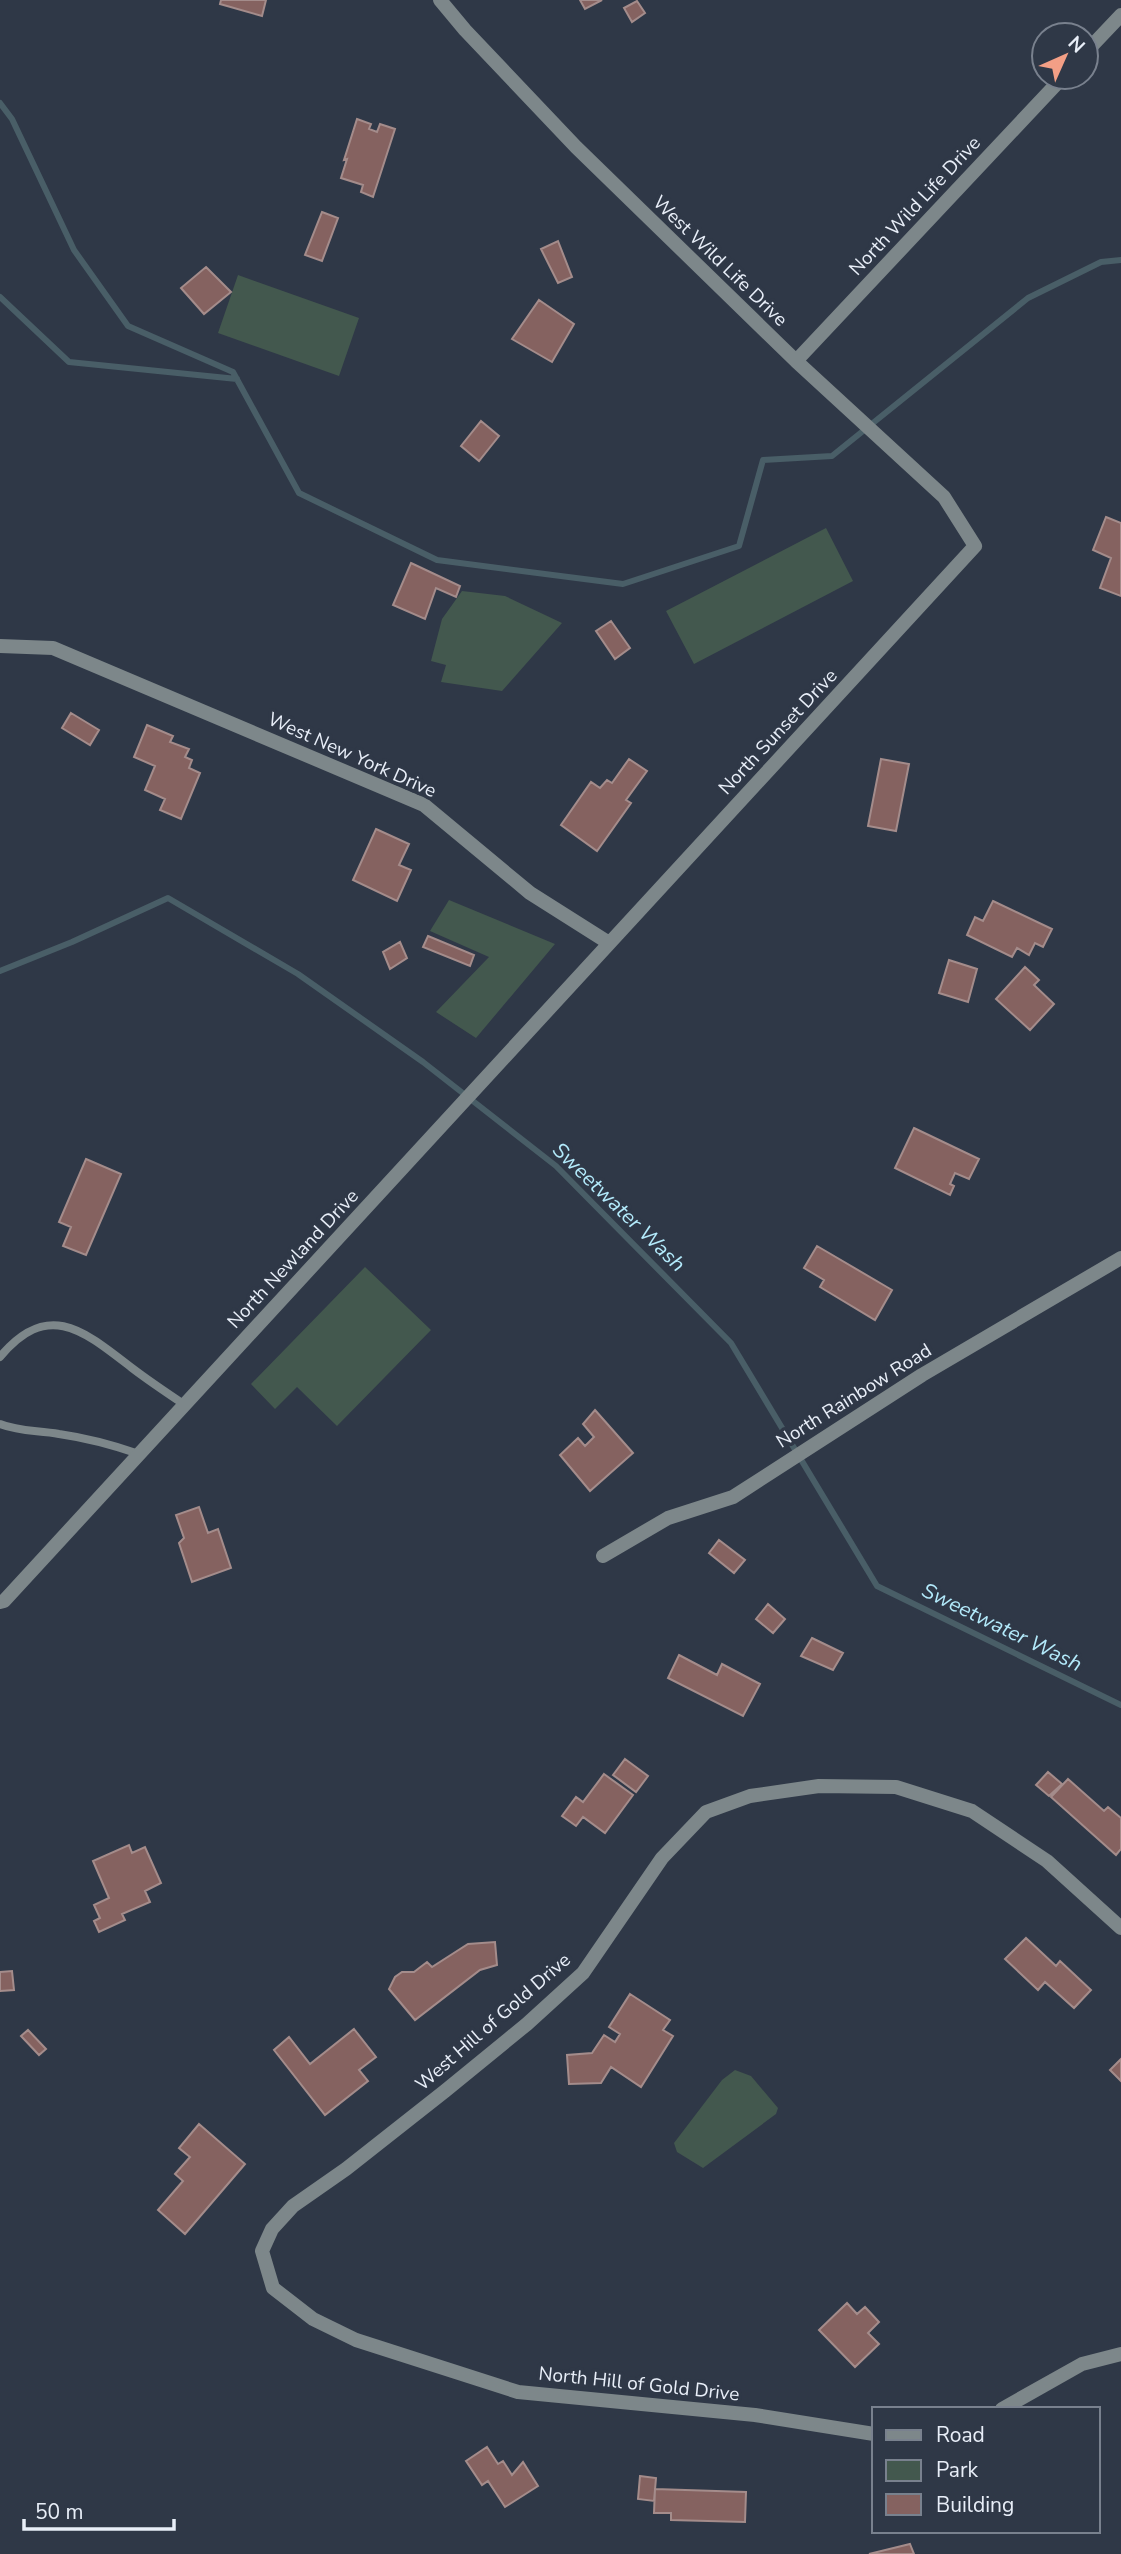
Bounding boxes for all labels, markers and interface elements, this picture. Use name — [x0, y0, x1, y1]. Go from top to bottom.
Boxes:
north arrow — [1030, 21, 1100, 91]
text: N — [1062, 30, 1091, 59]
street label: North Wild Life Drive — [843, 131, 987, 281]
street label: West Wild Life Drive — [647, 190, 793, 332]
street label: North Sunset Drive — [713, 663, 843, 801]
street label: West New York Drive — [264, 706, 440, 804]
water label: Sweetwater Wash — [546, 1136, 692, 1278]
street label: North Newland Drive — [221, 1184, 365, 1334]
street label: North Rainbow Road — [771, 1338, 937, 1454]
water label: Sweetwater Wash — [917, 1576, 1087, 1678]
street label: West Hill of Gold Drive — [410, 1947, 576, 2097]
street label: North Hill of Gold Drive — [537, 2361, 741, 2407]
legend — [872, 2407, 1100, 2533]
text: Road — [936, 2421, 985, 2449]
text: Park — [936, 2456, 978, 2484]
scale bar — [24, 2488, 175, 2532]
text: Building — [936, 2491, 1014, 2519]
text: 50 m — [35, 2498, 84, 2526]

